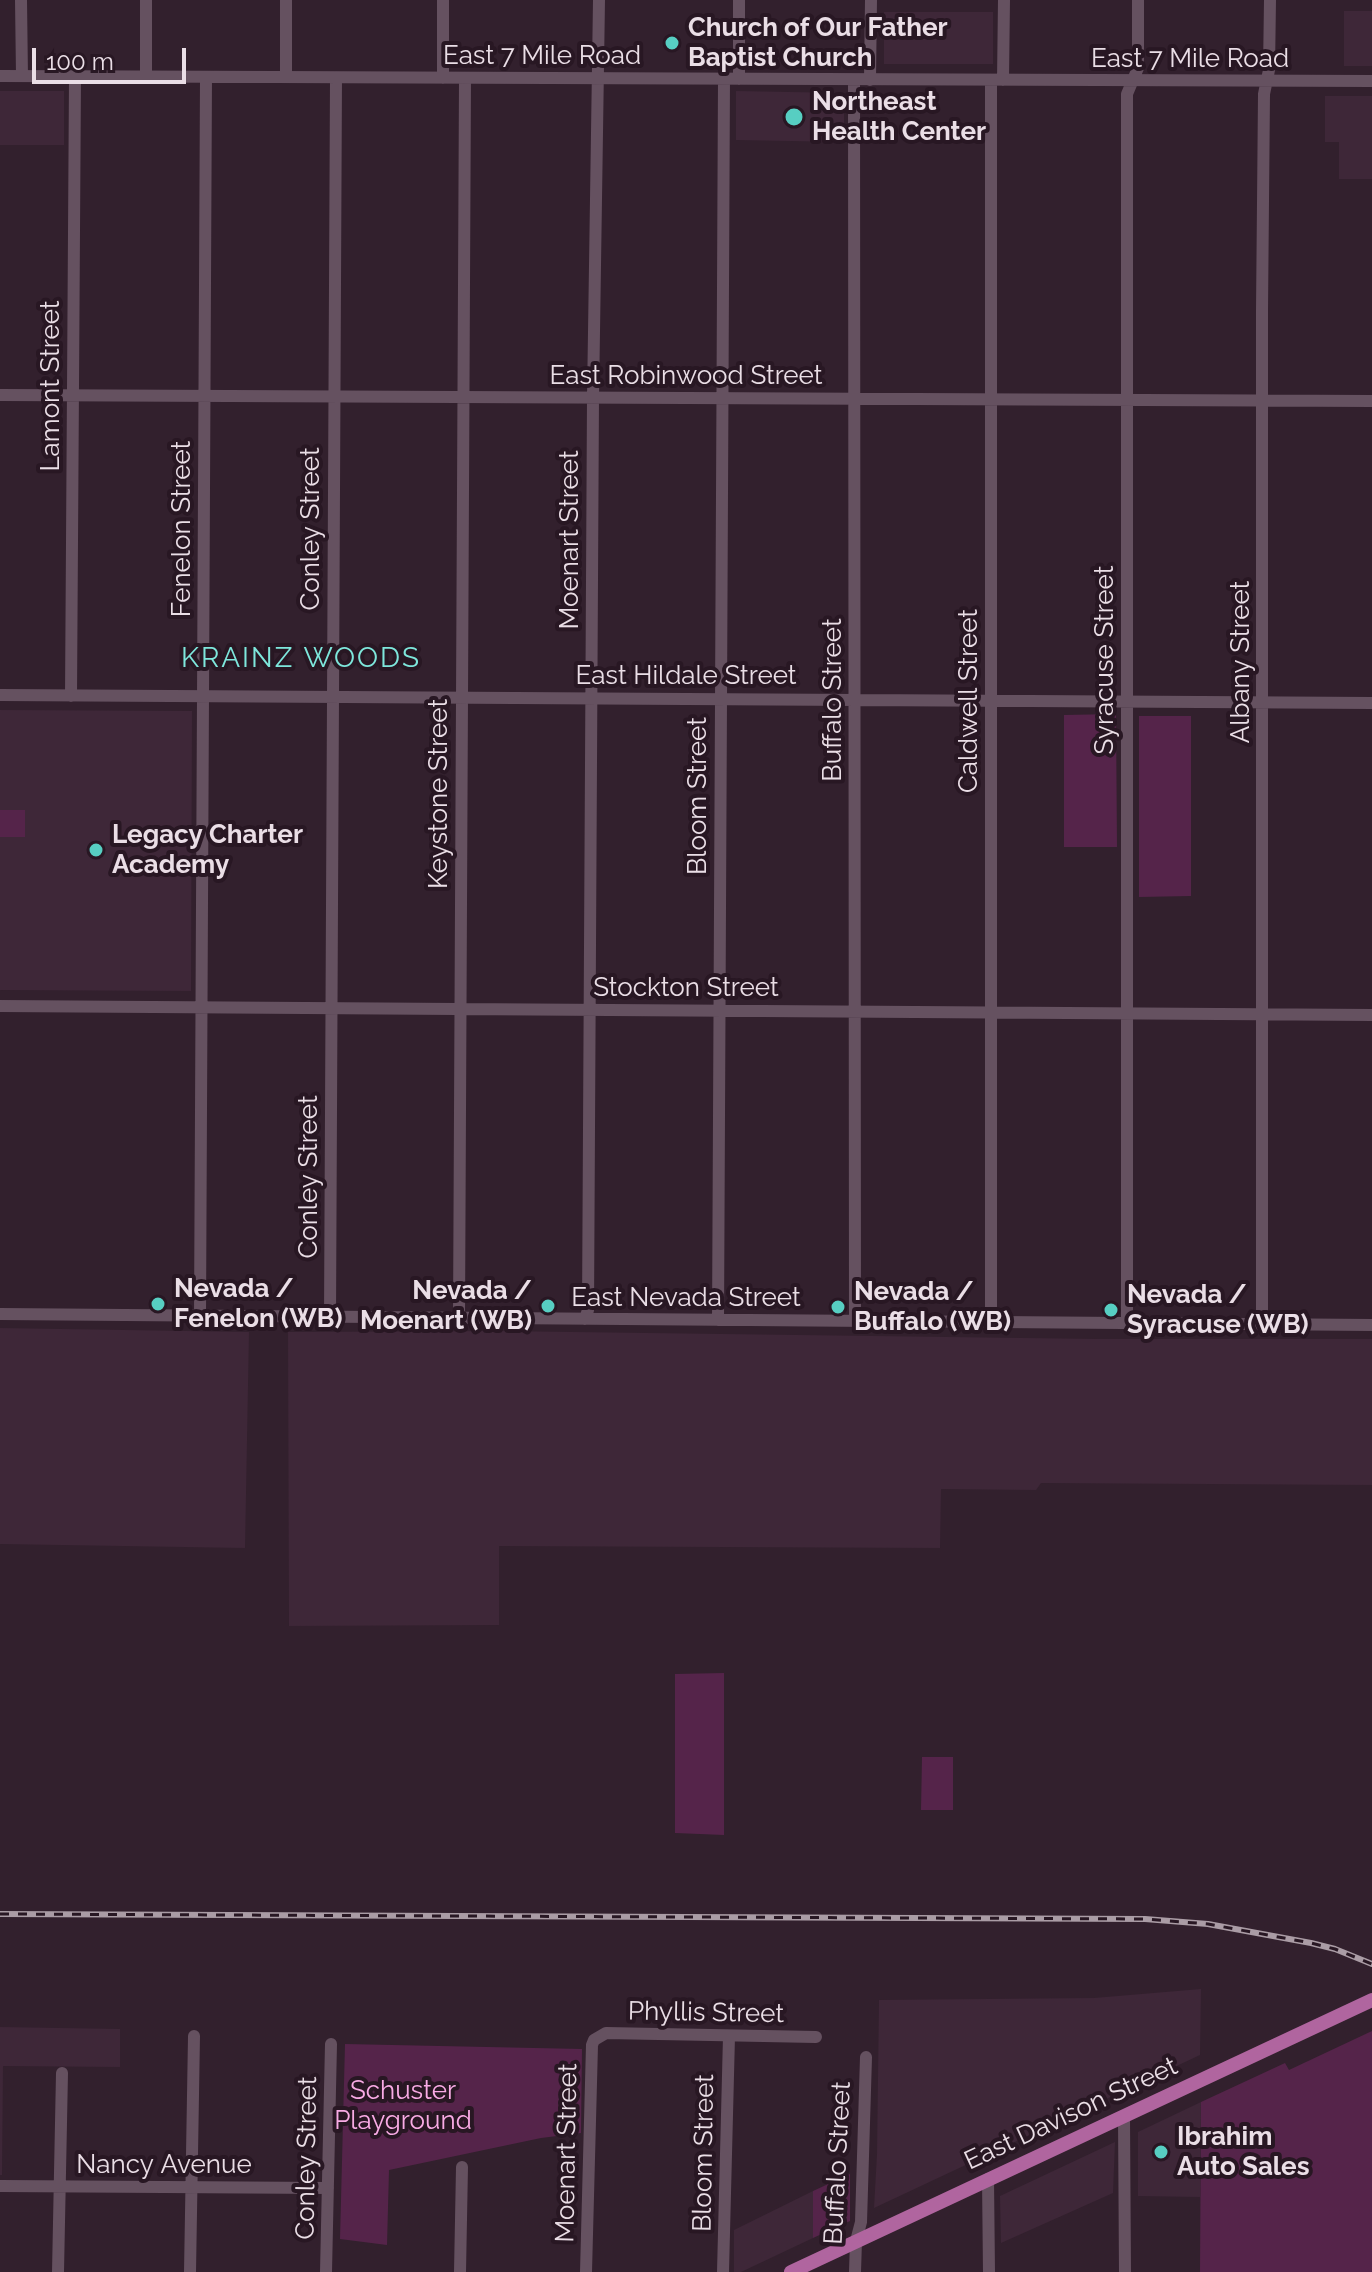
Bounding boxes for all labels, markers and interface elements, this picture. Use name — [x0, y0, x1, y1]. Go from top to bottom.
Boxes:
place label: Church of Our Father Baptist Church — [688, 12, 948, 74]
scale bar — [36, 32, 190, 82]
marker: Church of Our Father Baptist Church — [663, 34, 681, 52]
street label: East 7 Mile Road — [443, 40, 641, 72]
street label: East 7 Mile Road — [1091, 43, 1289, 75]
text: 100 m — [46, 47, 114, 76]
place label: Northeast Health Center — [812, 86, 986, 148]
marker: Northeast Health Center — [783, 106, 805, 128]
street label: Lamont Street — [35, 300, 67, 472]
street label: East Robinwood Street — [550, 360, 822, 392]
street label: Fenelon Street — [166, 441, 198, 617]
street label: Conley Street — [295, 447, 327, 611]
street label: Moenart Street — [554, 450, 586, 630]
street label: Syracuse Street — [1089, 566, 1121, 754]
street label: Albany Street — [1225, 581, 1257, 743]
street label: Caldwell Street — [953, 609, 985, 793]
street label: Buffalo Street — [817, 618, 849, 782]
district label: KRAINZ WOODS — [181, 642, 421, 676]
street label: East Hildale Street — [575, 660, 797, 692]
street label: Keystone Street — [423, 699, 455, 889]
street label: Bloom Street — [682, 717, 714, 875]
place label: Legacy Charter Academy — [112, 819, 303, 880]
marker: Legacy Charter Academy — [87, 841, 105, 859]
street label: Stockton Street — [593, 972, 779, 1004]
street label: Conley Street — [293, 1095, 325, 1259]
place label: Nevada / Fenelon (WB) — [174, 1273, 342, 1334]
place label: Nevada / Moenart (WB) — [360, 1275, 532, 1336]
place label: Nevada / Buffalo (WB) — [854, 1276, 1011, 1338]
place label: Nevada / Syracuse (WB) — [1127, 1279, 1309, 1340]
street label: East Nevada Street — [571, 1282, 801, 1314]
marker: Nevada / Fenelon (WB) — [149, 1295, 167, 1313]
marker: Nevada / Moenart (WB) — [539, 1297, 557, 1315]
marker: Nevada / Buffalo (WB) — [829, 1298, 847, 1316]
marker: Nevada / Syracuse (WB) — [1102, 1301, 1120, 1319]
street label: Phyllis Street — [628, 1996, 784, 2030]
street label: East Davison Street — [960, 2051, 1182, 2177]
street label: Moenart Street — [550, 2063, 584, 2243]
street label: Bloom Street — [687, 2074, 721, 2232]
park label: Schuster Playground — [334, 2075, 472, 2136]
street label: Conley Street — [290, 2076, 324, 2240]
street label: Buffalo Street — [818, 2081, 858, 2245]
place label: Ibrahim Auto Sales — [1177, 2121, 1310, 2182]
marker: Ibrahim Auto Sales — [1152, 2143, 1170, 2161]
street label: Nancy Avenue — [76, 2149, 252, 2181]

